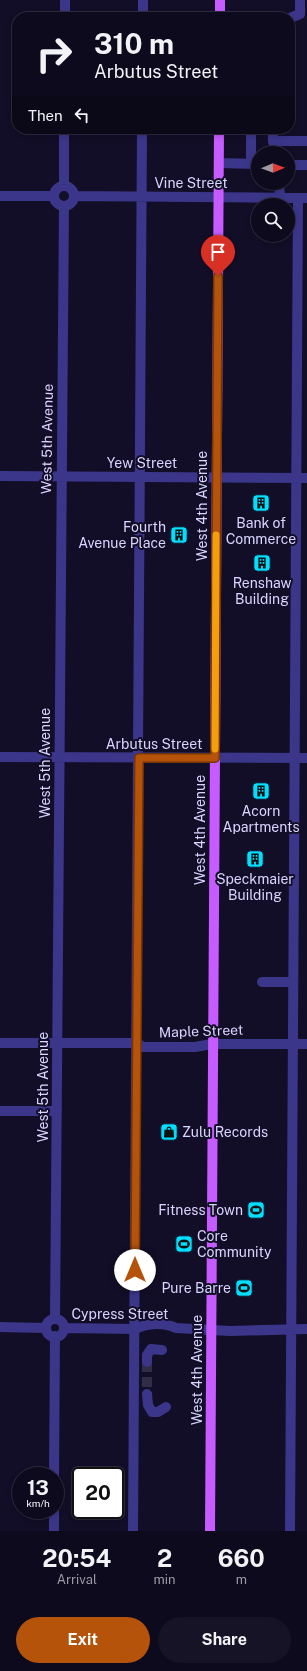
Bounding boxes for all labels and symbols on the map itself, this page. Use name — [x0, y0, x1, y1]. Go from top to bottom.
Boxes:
north arrow — [251, 146, 295, 190]
street label: Vine Street — [154, 175, 228, 191]
pin — [201, 235, 235, 276]
street label: West 5th Avenue — [38, 384, 56, 494]
street label: West 4th Avenue — [194, 451, 210, 561]
street label: Yew Street — [107, 455, 177, 471]
building icon: Bank of Commerce — [251, 493, 271, 513]
place label: Bank of Commerce — [226, 515, 296, 547]
place label: Fourth Avenue Place — [78, 519, 166, 551]
building icon: Fourth Avenue Place — [169, 525, 189, 545]
building icon: Renshaw Building — [252, 553, 272, 573]
place label: Renshaw Building — [233, 575, 291, 607]
street label: West 5th Avenue — [37, 708, 53, 818]
street label: Arbutus Street — [106, 736, 202, 752]
street label: West 4th Avenue — [192, 775, 208, 885]
building icon: Acorn Apartments — [251, 781, 271, 801]
place label: Acorn Apartments — [223, 803, 299, 835]
building icon: Speckmaier Building — [245, 849, 265, 869]
place label: Speckmaier Building — [216, 871, 294, 903]
street label: Maple Street — [159, 1022, 243, 1040]
street label: West 5th Avenue — [35, 1032, 51, 1142]
shop icon: Zulu Records — [159, 1122, 179, 1142]
place label: Zulu Records — [182, 1124, 268, 1140]
sports icon: Fitness Town — [246, 1200, 266, 1220]
place label: Fitness Town — [158, 1202, 243, 1218]
place label: Core Community — [197, 1228, 272, 1260]
sports icon: Core Community — [174, 1234, 194, 1254]
position arrow — [114, 1249, 156, 1291]
sports icon: Pure Barre — [234, 1278, 254, 1298]
place label: Pure Barre — [161, 1280, 231, 1296]
street label: Cypress Street — [71, 1306, 169, 1322]
street label: West 4th Avenue — [189, 1315, 205, 1425]
speed limit sign: 20 — [72, 1467, 124, 1519]

